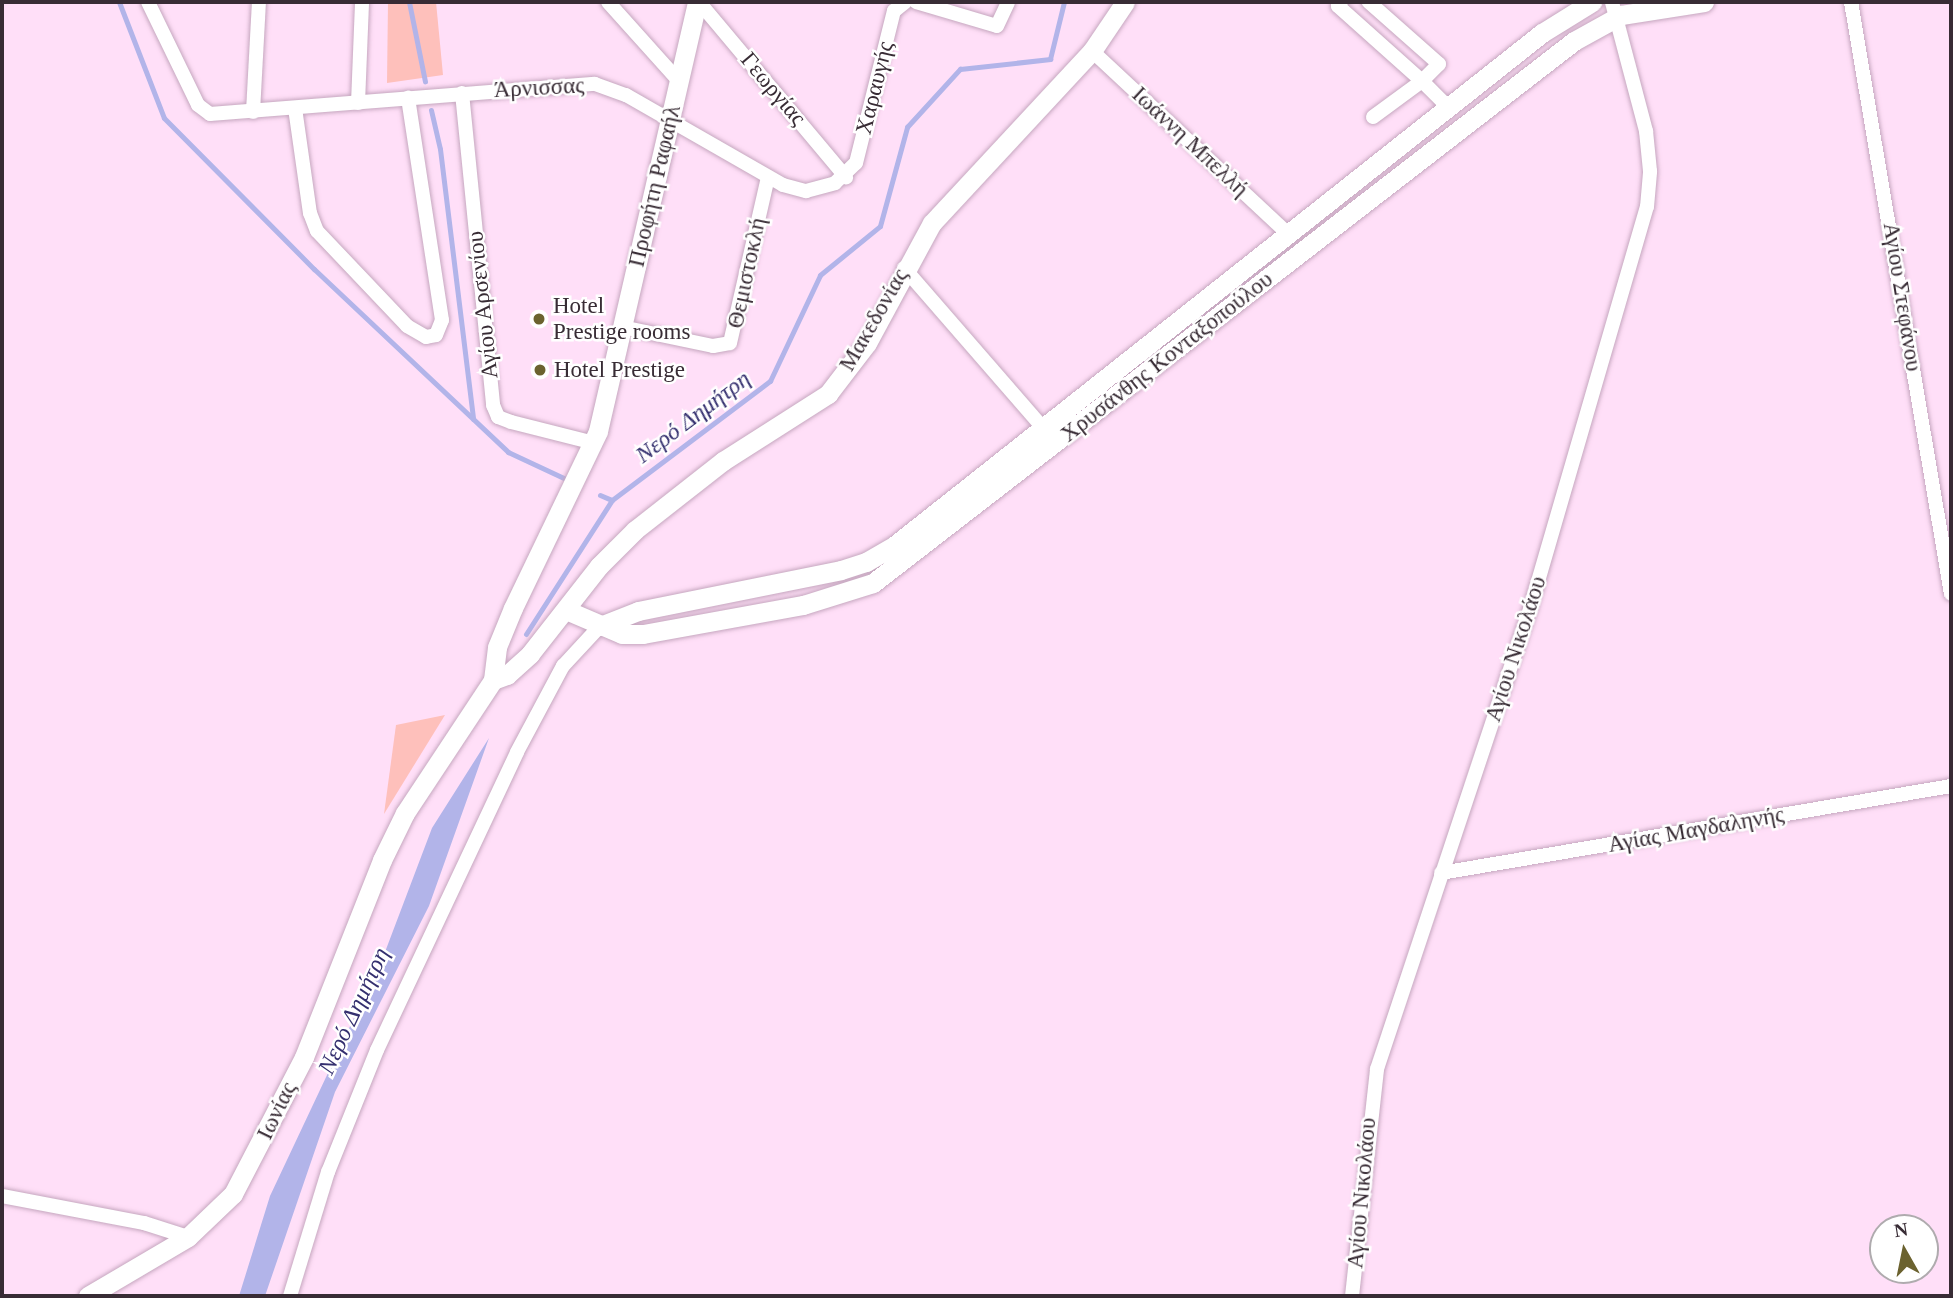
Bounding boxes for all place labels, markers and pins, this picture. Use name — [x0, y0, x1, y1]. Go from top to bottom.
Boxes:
place label: Hotel Prestige rooms — [553, 292, 690, 346]
marker: Hotel Prestige rooms — [531, 311, 547, 327]
place label: Hotel Prestige — [554, 356, 685, 384]
marker: Hotel Prestige — [532, 362, 548, 378]

